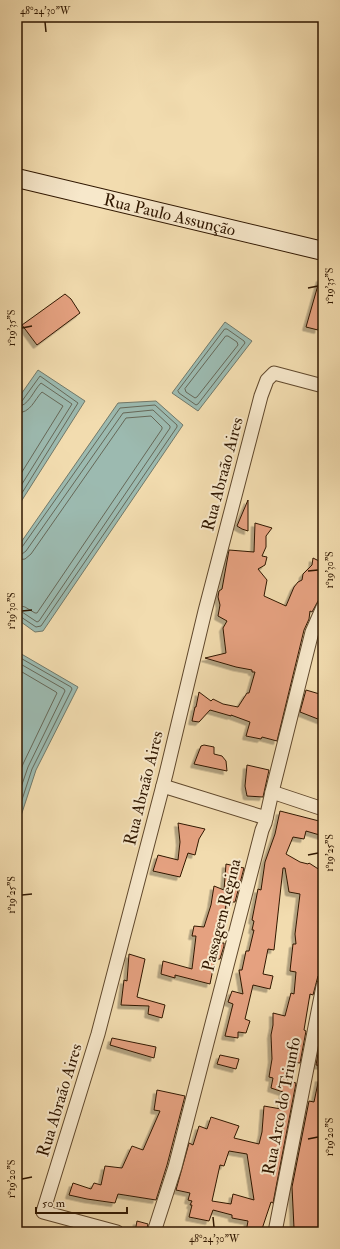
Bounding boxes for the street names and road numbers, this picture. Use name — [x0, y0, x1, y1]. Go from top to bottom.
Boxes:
street label: Rua Paulo Assunção — [102, 189, 238, 241]
street label: Rua Abraão Aires — [197, 415, 248, 533]
street label: Rua Abraão Aires — [119, 729, 168, 847]
street label: Passagem Regina — [197, 856, 246, 974]
street label: Rua Arco do Triunfo — [258, 1035, 305, 1177]
street label: Rua Abraão Aires — [32, 1041, 87, 1159]

